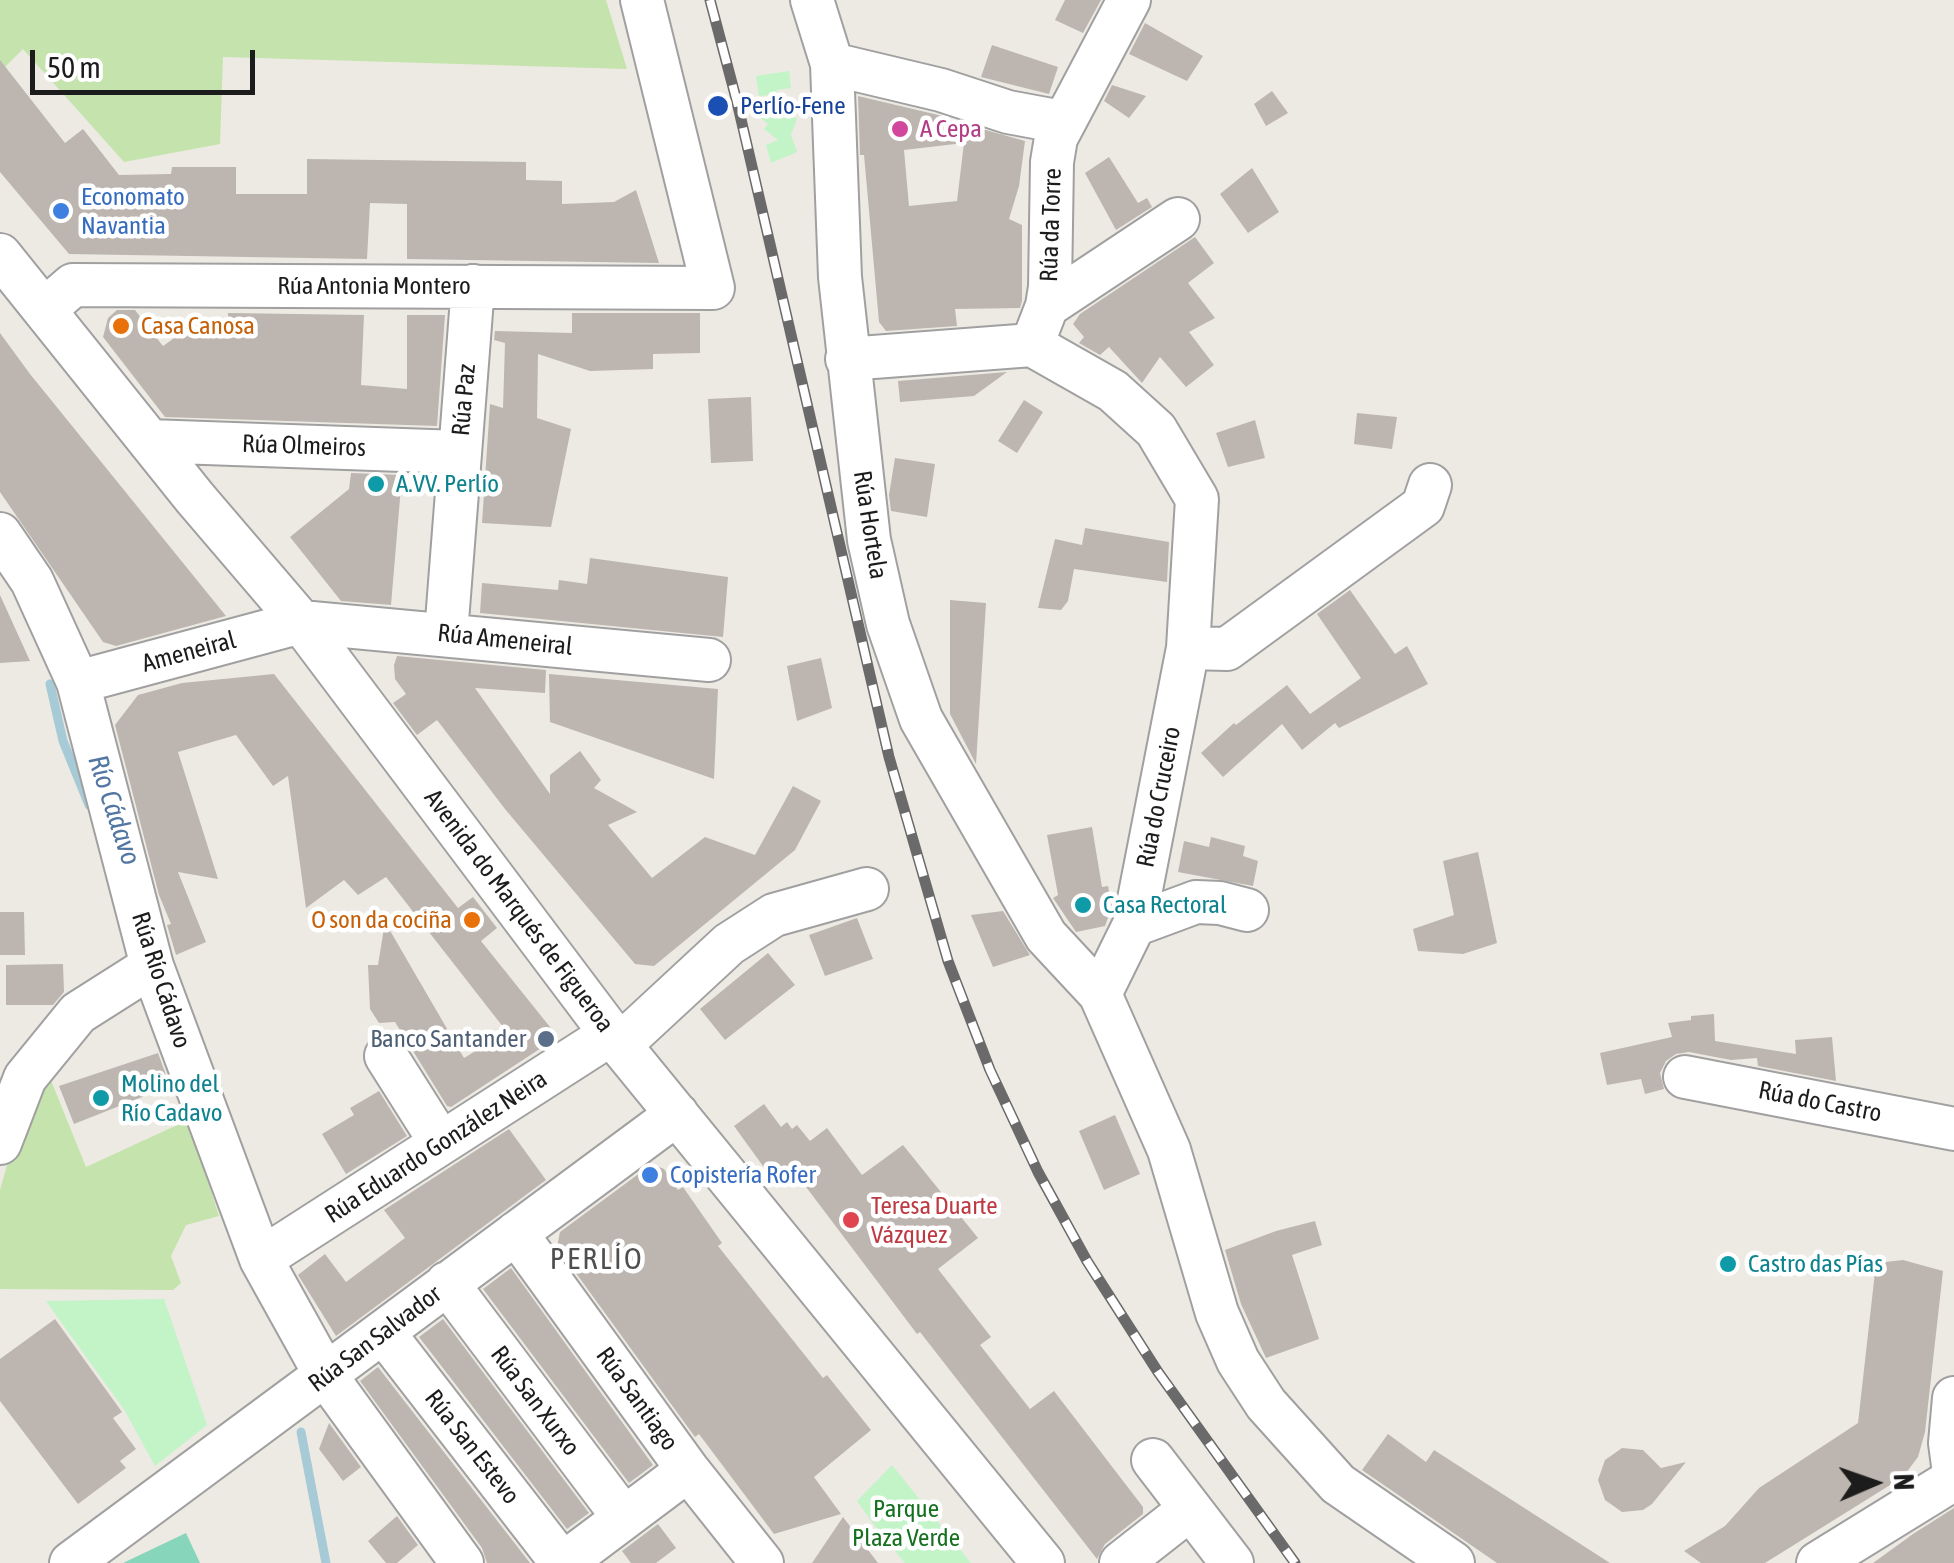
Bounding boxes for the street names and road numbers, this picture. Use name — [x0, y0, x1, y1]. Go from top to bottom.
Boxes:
street label: Rúa da Torre — [1034, 168, 1068, 282]
street label: Rúa Antonia Montero — [277, 271, 471, 301]
street label: Rúa Paz — [446, 363, 482, 437]
street label: Rúa Olmeiros — [242, 429, 366, 463]
street label: Rúa Hortela — [847, 469, 893, 581]
street label: Rúa Ameneiral — [436, 618, 574, 662]
street label: Ameneiral — [139, 625, 239, 679]
street label: Rúa do Cruceiro — [1131, 724, 1187, 870]
street label: Avenida do Marqués de Figueroa — [418, 784, 620, 1038]
street label: Rúa Río Cádavo — [125, 908, 197, 1052]
street label: Rúa Eduardo González Neira — [319, 1064, 553, 1230]
street label: Rúa do Castro — [1756, 1075, 1884, 1129]
street label: Rúa San Salvador — [303, 1279, 447, 1399]
street label: Rúa San Xurxo — [484, 1340, 586, 1462]
street label: Rúa Santiago — [589, 1341, 685, 1457]
street label: Rúa San Estevo — [418, 1384, 526, 1510]

